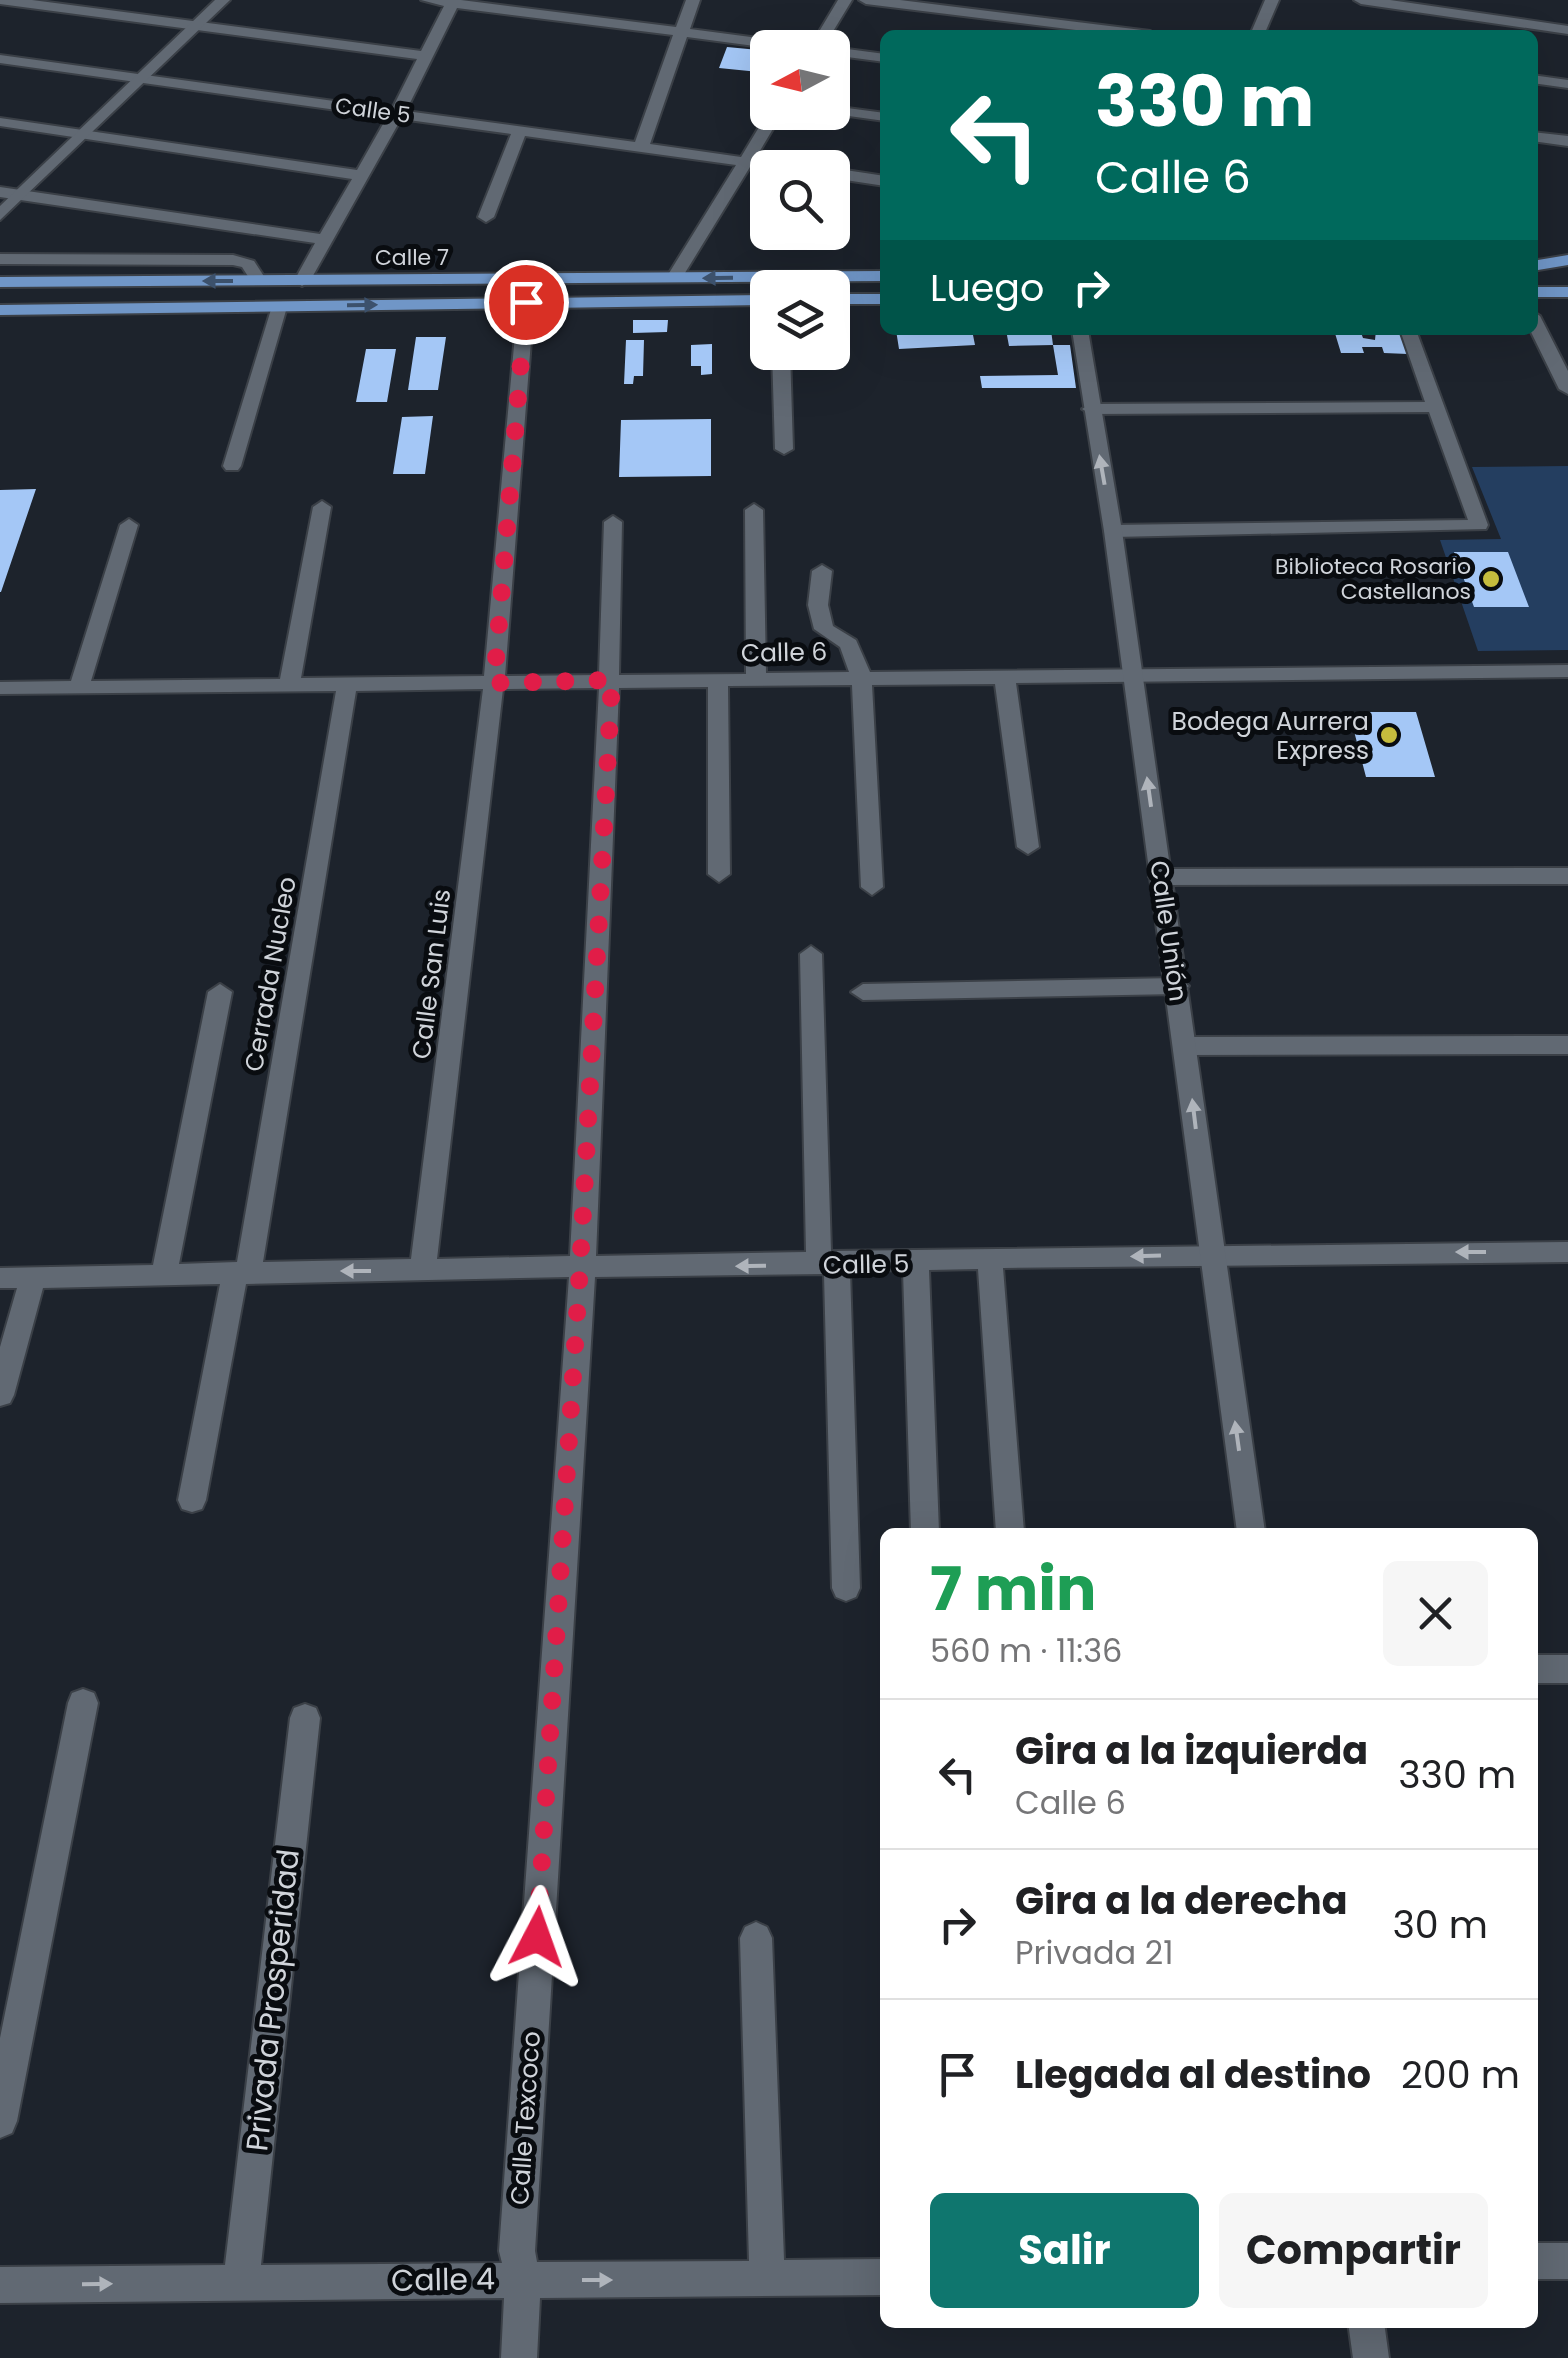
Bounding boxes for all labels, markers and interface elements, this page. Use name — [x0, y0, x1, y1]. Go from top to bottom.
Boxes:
north arrow — [750, 30, 850, 130]
map controls — [750, 30, 850, 370]
text: 330 m — [1095, 52, 1314, 151]
icon: left — [930, 70, 1060, 200]
street label: Calle 5 — [333, 90, 413, 131]
text: Calle 6 — [1095, 146, 1251, 209]
button: search — [750, 150, 850, 250]
street label: Calle 7 — [375, 242, 449, 273]
pin — [484, 260, 569, 345]
icon: right — [1064, 260, 1119, 315]
text: Luego — [930, 261, 1044, 314]
one-way arrow — [701, 270, 733, 286]
button: layers — [750, 270, 850, 370]
one-way arrow — [201, 273, 233, 289]
icon: arrive — [499, 275, 554, 330]
one-way arrow — [346, 297, 378, 313]
one-way arrow — [1094, 454, 1109, 486]
place label: Biblioteca Rosario Castellanos — [1275, 551, 1471, 607]
marker: Biblioteca Rosario Castellanos — [1480, 568, 1502, 590]
street label: Calle 6 — [740, 634, 828, 671]
place label: Bodega Aurrera Express — [1172, 704, 1369, 768]
marker: Bodega Aurrera Express — [1378, 724, 1400, 746]
one-way arrow — [1140, 776, 1156, 807]
street label: Calle Unión — [1141, 858, 1196, 1004]
street label: Cerrada Nucleo — [236, 874, 305, 1074]
street label: Calle San Luis — [404, 887, 459, 1061]
one-way arrow — [1186, 1098, 1202, 1129]
one-way arrow — [1454, 1245, 1486, 1261]
street label: Calle 5 — [823, 1246, 910, 1283]
one-way arrow — [1129, 1249, 1161, 1265]
one-way arrow — [734, 1258, 766, 1274]
one-way arrow — [339, 1263, 371, 1279]
one-way arrow — [1229, 1420, 1244, 1451]
text: 7 min — [930, 1547, 1097, 1631]
button: close — [1383, 1561, 1488, 1666]
text: 560 m · 11:36 — [930, 1628, 1122, 1673]
text: Gira a la izquierda — [1015, 1724, 1368, 1777]
icon: left — [930, 1747, 985, 1802]
text: 330 m — [1398, 1748, 1516, 1801]
text: Calle 6 — [1015, 1780, 1126, 1825]
street label: Privada Prosperidad — [235, 1847, 310, 2153]
text: Gira a la derecha — [1015, 1874, 1348, 1927]
position arrow — [485, 1885, 589, 1989]
icon: right — [930, 1897, 985, 1952]
text: 30 m — [1392, 1898, 1488, 1951]
text: Privada 21 — [1015, 1930, 1173, 1975]
street label: Calle Texcoco — [502, 2030, 549, 2206]
icon: arrive — [930, 2047, 985, 2102]
text: Llegada al destino — [1015, 2048, 1371, 2101]
text: 200 m — [1401, 2048, 1520, 2101]
button: Salir — [930, 2193, 1199, 2308]
button: Compartir — [1219, 2193, 1488, 2308]
street label: Calle 4 — [391, 2257, 495, 2302]
one-way arrow — [582, 2272, 614, 2288]
one-way arrow — [82, 2276, 114, 2292]

